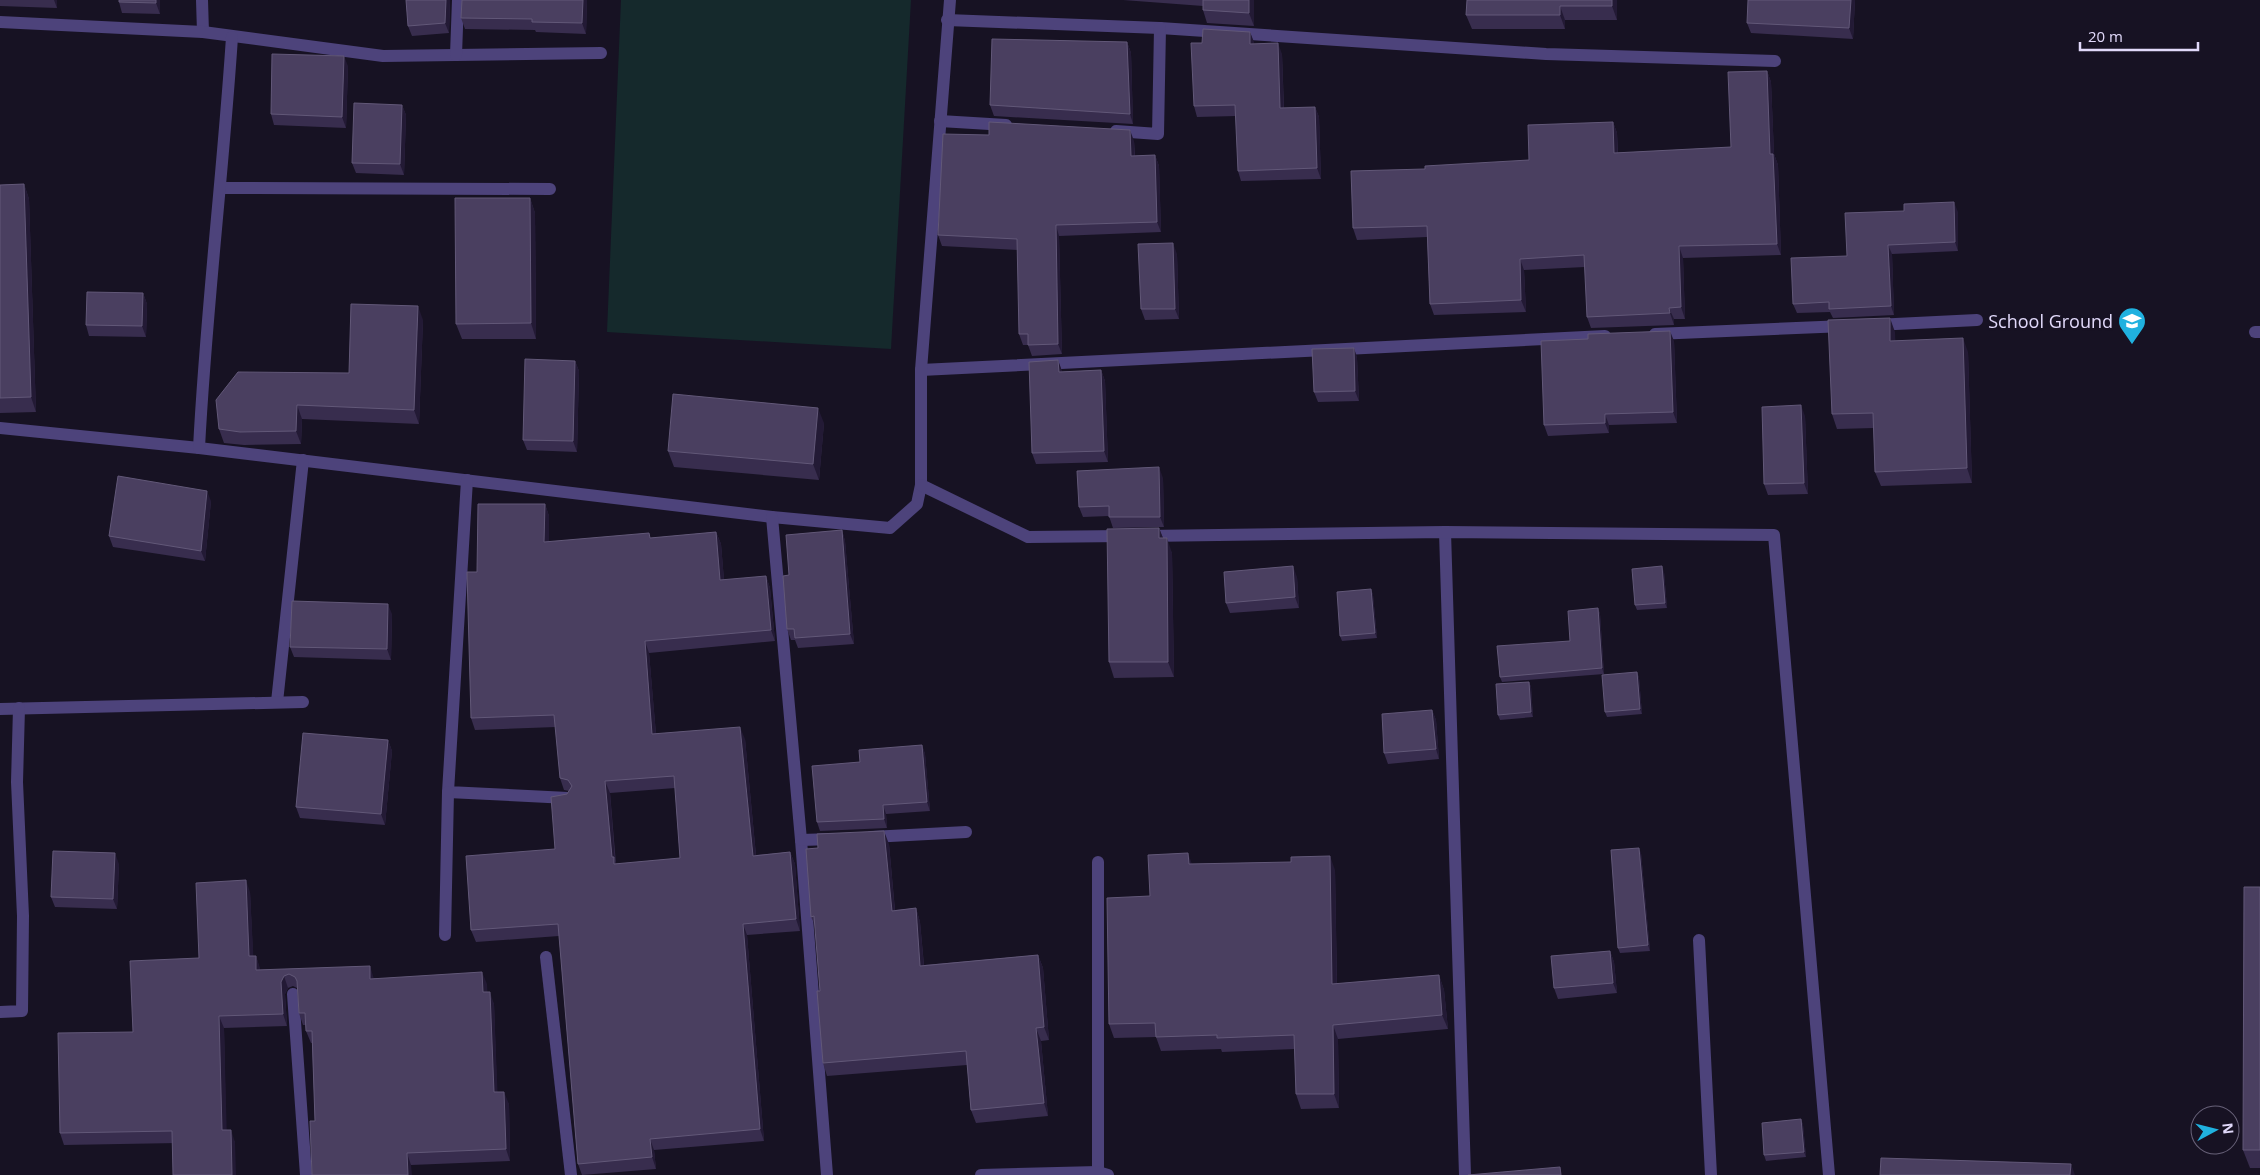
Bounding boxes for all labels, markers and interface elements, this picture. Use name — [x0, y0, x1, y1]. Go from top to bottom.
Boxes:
scale bar — [2080, 20, 2198, 52]
text: 20 m — [2088, 26, 2123, 46]
school or university icon: School Ground — [2117, 306, 2147, 345]
place label: School Ground — [1988, 309, 2113, 333]
north arrow — [2190, 1105, 2240, 1155]
text: N — [2218, 1122, 2239, 1135]

